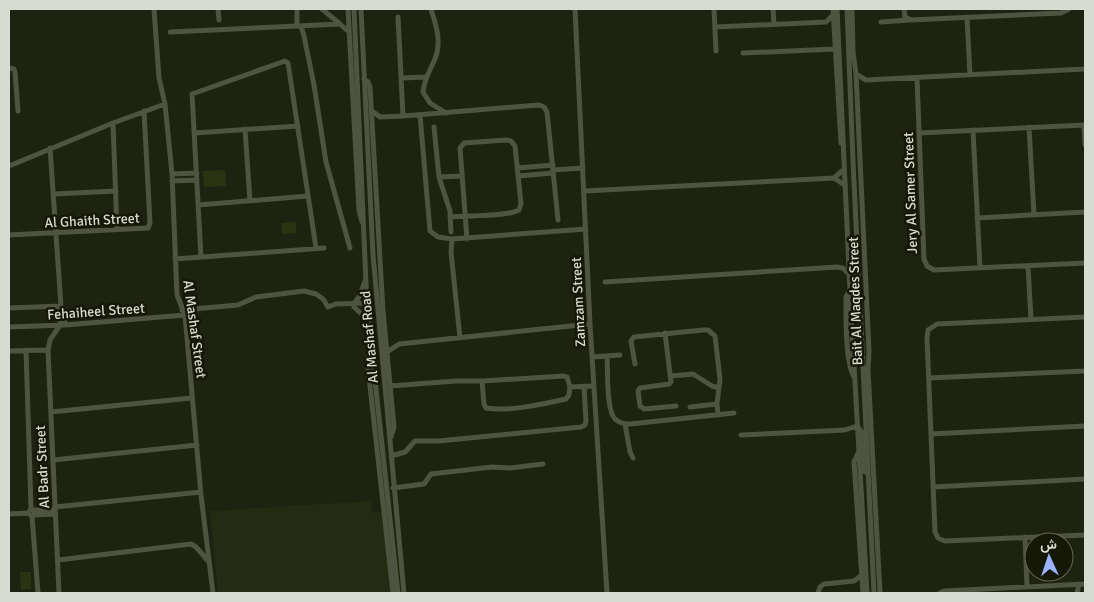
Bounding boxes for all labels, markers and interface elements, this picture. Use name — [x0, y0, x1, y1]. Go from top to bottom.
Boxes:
street label: Jery Al Samer Street — [900, 132, 921, 254]
street label: Al Ghaith Street — [44, 210, 140, 231]
street label: Bait Al Maqdes Street — [845, 236, 866, 366]
street label: Zamzam Street — [568, 257, 589, 347]
street label: Al Mashaf Street — [179, 279, 210, 379]
street label: Al Mashaf Road — [357, 290, 382, 384]
street label: Fehaiheel Street — [47, 300, 145, 323]
street label: Al Badr Street — [32, 425, 53, 509]
north arrow — [1024, 532, 1074, 582]
text: ش — [1039, 536, 1057, 553]

